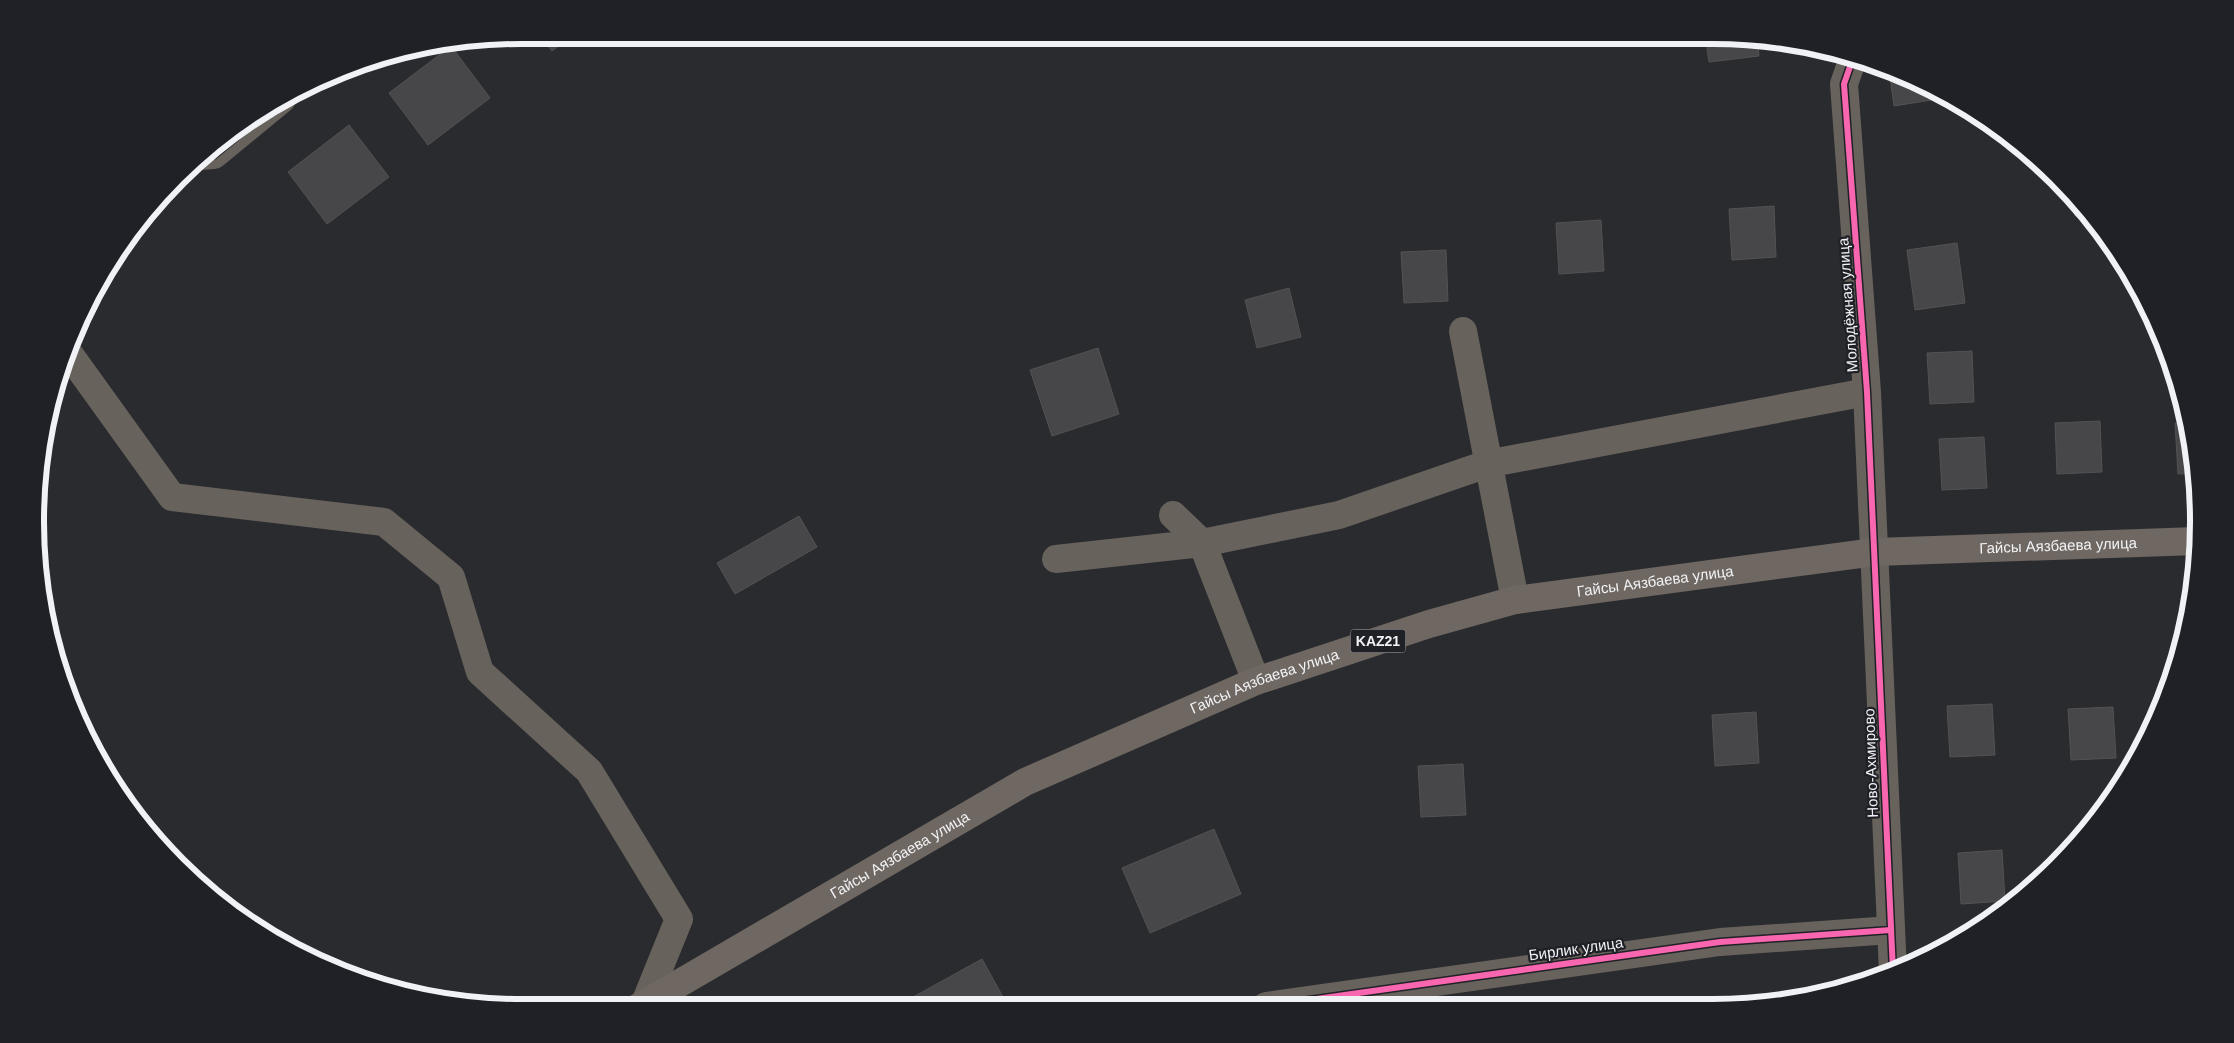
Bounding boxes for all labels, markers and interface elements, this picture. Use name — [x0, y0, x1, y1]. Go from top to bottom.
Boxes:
street label: Молодёжная улица — [1834, 237, 1861, 373]
street label: Гайсы Аязбаева улица — [1979, 534, 2138, 556]
street label: Гайсы Аязбаева улица — [1576, 562, 1735, 600]
road number: KAZ21 — [1350, 630, 1406, 652]
street label: Гайсы Аязбаева улица — [1187, 645, 1342, 717]
street label: Ново-Ахмирово — [1860, 708, 1881, 818]
street label: Гайсы Аязбаева улица — [827, 807, 972, 902]
street label: Бирлик улица — [1528, 933, 1625, 964]

